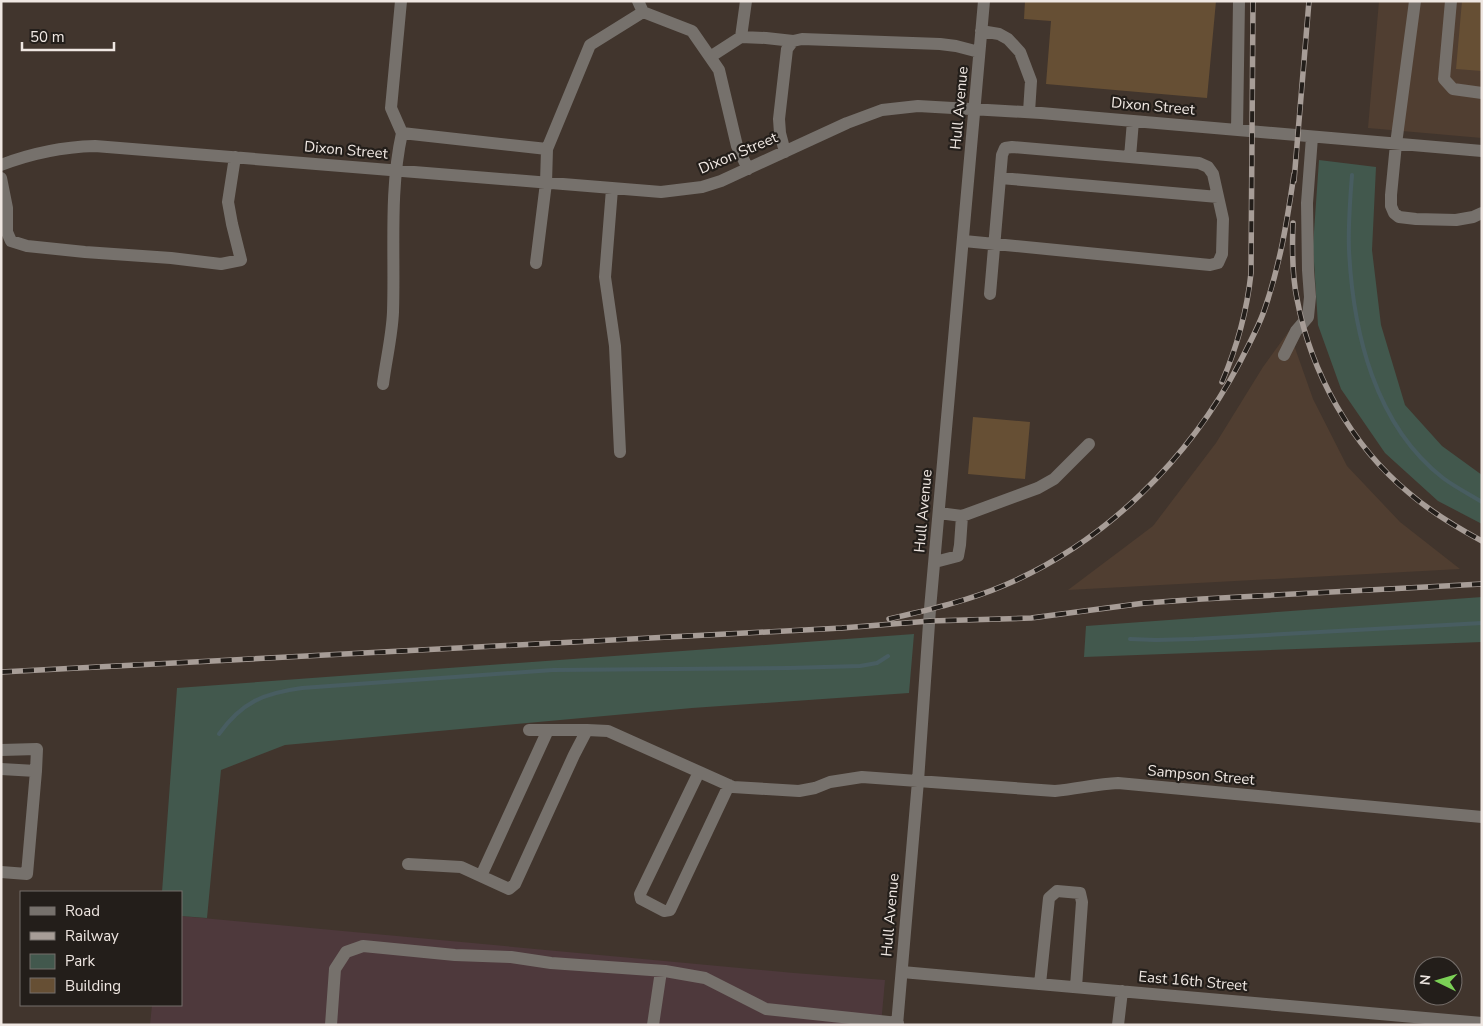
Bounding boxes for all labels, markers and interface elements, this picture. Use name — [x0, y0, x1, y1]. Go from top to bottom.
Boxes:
scale bar — [22, 20, 115, 52]
text: 50 m — [30, 27, 65, 47]
street label: Hull Avenue — [945, 65, 973, 151]
street label: Dixon Street — [1110, 92, 1196, 120]
street label: Dixon Street — [695, 127, 781, 179]
street label: Dixon Street — [303, 136, 389, 164]
street label: Hull Avenue — [909, 468, 937, 554]
street label: Sampson Street — [1147, 760, 1256, 790]
street label: Hull Avenue — [876, 872, 904, 958]
legend — [20, 891, 182, 1006]
text: Road — [65, 901, 100, 921]
text: Railway — [65, 926, 119, 946]
text: Park — [65, 951, 95, 971]
north arrow — [1413, 956, 1463, 1006]
street label: East 16th Street — [1138, 966, 1249, 996]
text: N — [1416, 974, 1435, 986]
text: Building — [65, 976, 121, 996]

